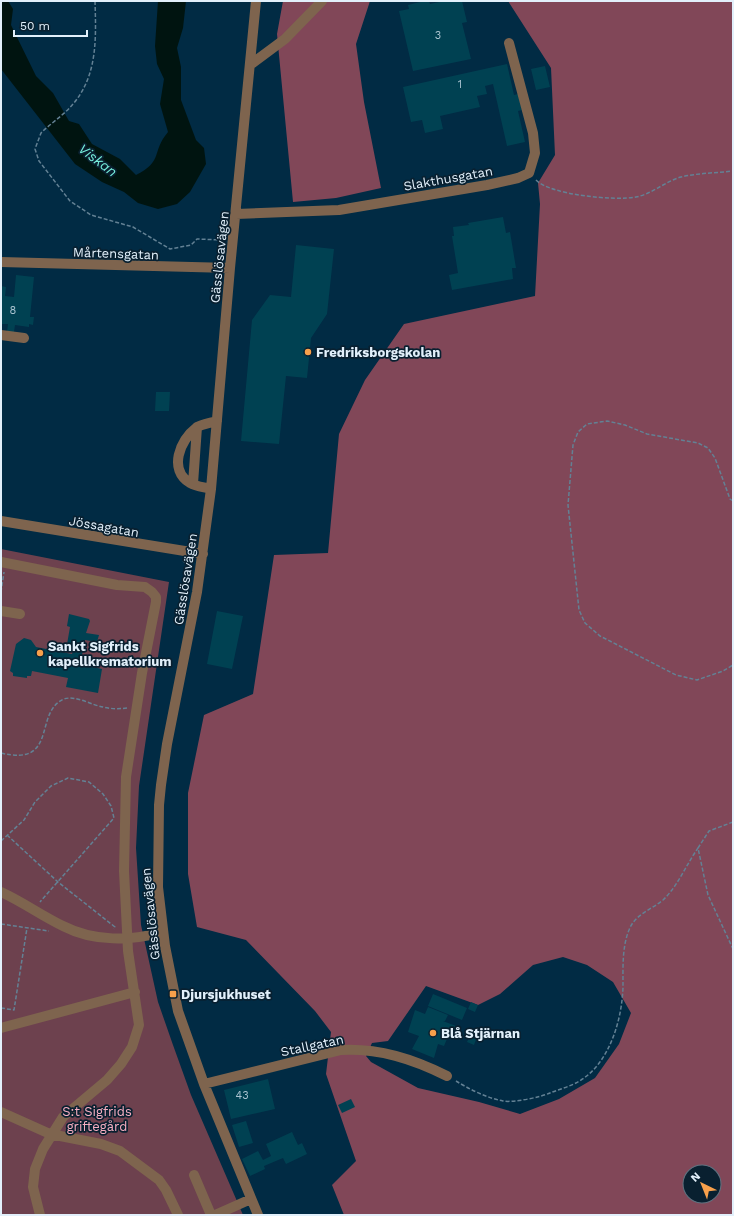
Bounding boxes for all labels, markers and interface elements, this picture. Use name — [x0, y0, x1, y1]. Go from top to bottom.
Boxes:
scale bar — [14, 12, 87, 38]
text: 50 m — [20, 19, 50, 33]
house number: 3 — [435, 29, 441, 42]
house number: 1 — [458, 78, 462, 91]
water label: Viskan — [76, 140, 120, 180]
street label: Slakthusgatan — [402, 163, 494, 194]
street label: Gässlösavägen — [207, 210, 232, 304]
street label: Mårtensgatan — [73, 245, 159, 262]
house number: 8 — [10, 304, 17, 317]
place label: Fredriksborgskolan — [316, 345, 440, 360]
marker: Fredriksborgskolan — [303, 347, 313, 357]
street label: Jössagatan — [68, 513, 140, 540]
street label: Gässlösavägen — [171, 532, 200, 626]
place label: Sankt Sigfrids kapellkrematorium — [48, 639, 171, 669]
marker: Sankt Sigfrids kapellkrematorium — [35, 648, 45, 658]
street label: Gässlösavägen — [138, 867, 163, 961]
place label: Djursjukhuset — [181, 987, 271, 1002]
marker: Djursjukhuset — [168, 989, 178, 999]
place label: Blå Stjärnan — [441, 1026, 520, 1041]
marker: Blå Stjärnan — [428, 1028, 438, 1038]
street label: Stallgatan — [279, 1032, 345, 1059]
house number: 43 — [235, 1089, 249, 1102]
park label: S:t Sigfrids griftegård — [62, 1104, 132, 1134]
north arrow — [682, 1164, 722, 1204]
text: N — [688, 1170, 703, 1185]

